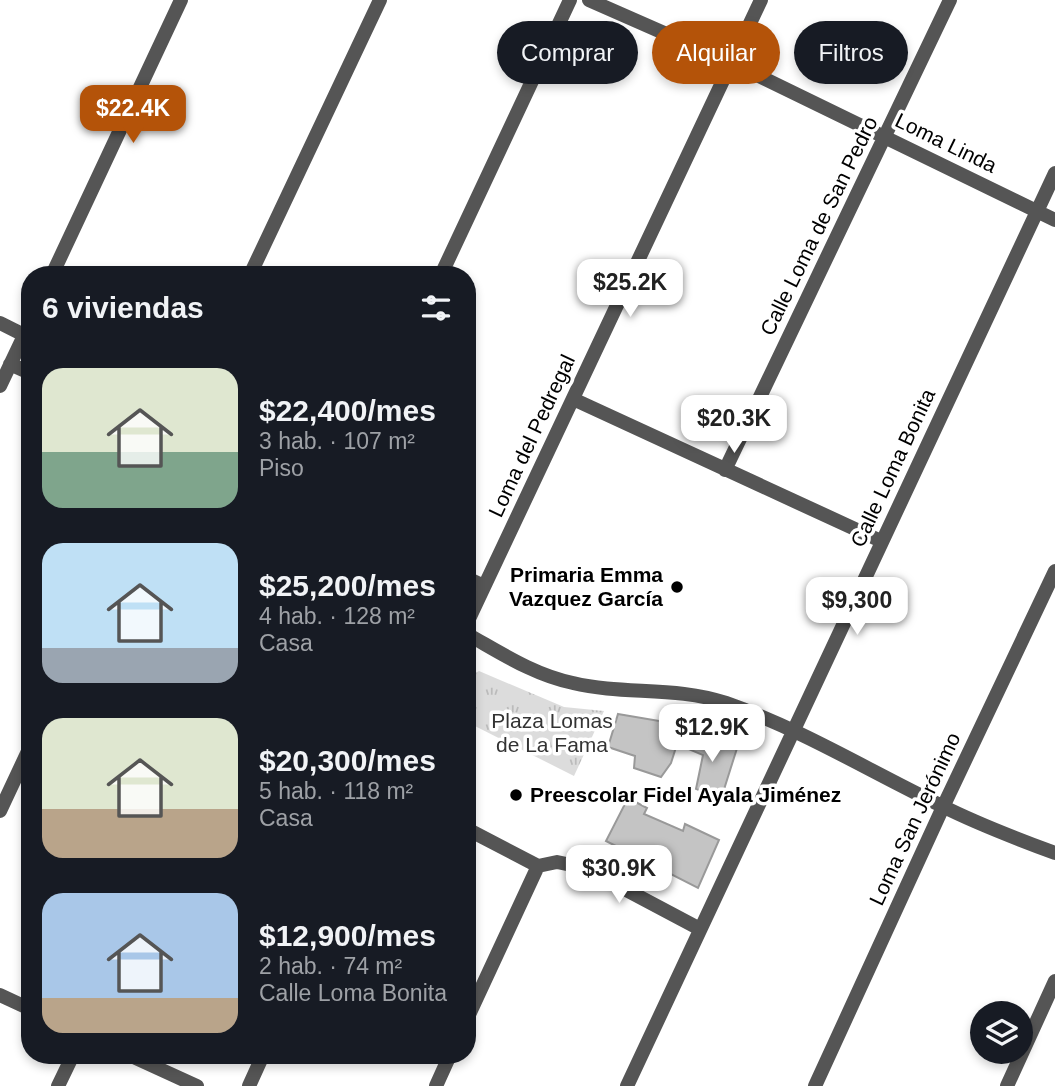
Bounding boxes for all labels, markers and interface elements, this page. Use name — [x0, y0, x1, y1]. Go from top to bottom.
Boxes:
chip: Comprar — [497, 21, 638, 84]
chip: Alquilar — [652, 21, 780, 84]
chip: Filtros — [794, 21, 908, 84]
pin: $22.4K — [76, 86, 190, 145]
text: $22.4K — [96, 95, 170, 121]
street label: Loma Linda — [892, 108, 1001, 177]
street label: Calle Loma de San Pedro — [756, 113, 882, 339]
pin: $25.2K — [573, 260, 687, 319]
text: $25.2K — [593, 269, 667, 295]
icon: filters — [417, 289, 455, 327]
text: 6 viviendas — [42, 291, 204, 324]
street label: Loma del Pedregal — [484, 351, 579, 521]
street label: Calle Loma Bonita — [846, 385, 939, 550]
text: $22,400/mes — [259, 394, 436, 427]
icon: home — [98, 396, 182, 480]
pin: $20.3K — [677, 396, 791, 455]
text: $20.3K — [697, 405, 771, 431]
text: 3 hab. · 107 m² — [259, 428, 415, 454]
text: Piso — [259, 455, 304, 481]
place label: Primaria Emma Vazquez García — [509, 563, 663, 610]
text: $25,200/mes — [259, 569, 436, 602]
icon: home — [98, 571, 182, 655]
pin: $9,300 — [800, 578, 914, 637]
marker: Primaria Emma Vazquez García — [669, 579, 685, 595]
text: $9,300 — [822, 587, 892, 613]
text: 4 hab. · 128 m² — [259, 603, 415, 629]
text: Casa — [259, 630, 313, 656]
pin: $12.9K — [655, 704, 769, 764]
park label: Plaza Lomas de La Fama — [491, 709, 613, 756]
text: $12.9K — [675, 714, 749, 740]
street label: Loma San Jerónimo — [864, 729, 965, 909]
text: $20,300/mes — [259, 744, 436, 777]
icon: home — [98, 746, 182, 830]
text: 5 hab. · 118 m² — [259, 778, 413, 804]
place label: Preescolar Fidel Ayala Jiménez — [530, 783, 841, 806]
marker: Preescolar Fidel Ayala Jiménez — [508, 787, 524, 803]
text: Casa — [259, 805, 313, 831]
pin: $30.9K — [562, 846, 676, 905]
text: $30.9K — [582, 855, 656, 881]
text: $12,900/mes — [259, 919, 436, 952]
icon: home — [98, 921, 182, 1005]
text: 2 hab. · 74 m² — [259, 953, 402, 979]
text: Calle Loma Bonita — [259, 980, 447, 1006]
map controls — [970, 1001, 1033, 1064]
button: layers — [970, 1001, 1033, 1064]

